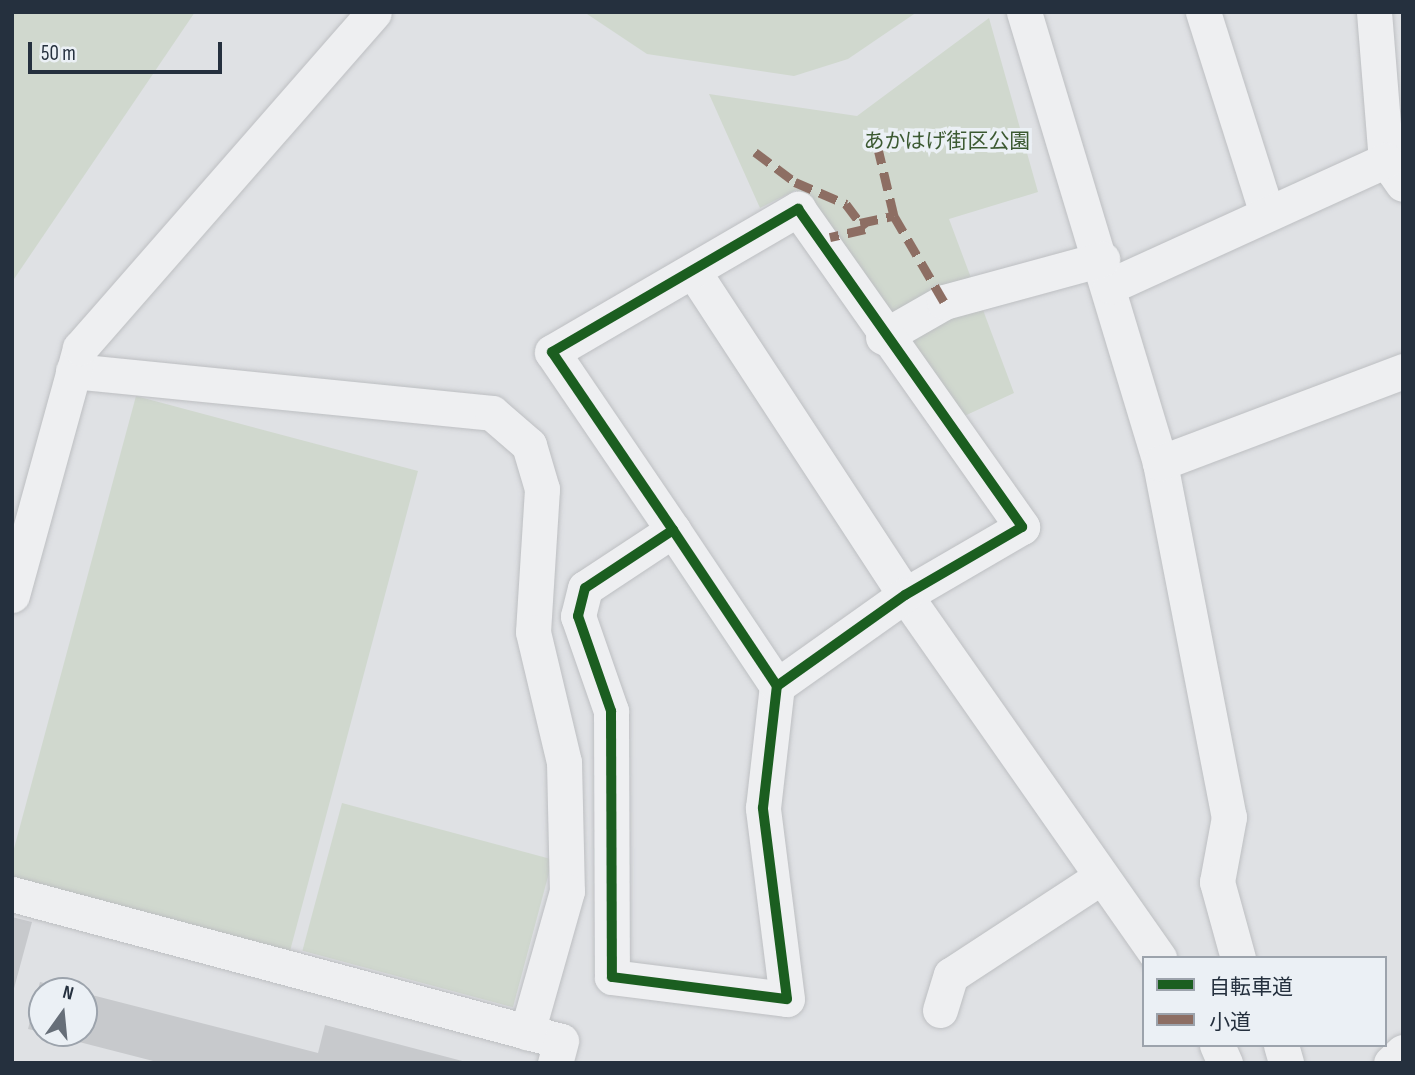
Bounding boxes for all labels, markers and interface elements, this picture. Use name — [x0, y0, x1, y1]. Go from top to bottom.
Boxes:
scale bar — [32, 28, 226, 72]
text: 50 m — [41, 41, 76, 66]
park label: あかはげ街区公園 — [863, 129, 1031, 155]
legend — [1142, 956, 1387, 1047]
text: 自転車道 — [1209, 975, 1293, 1000]
north arrow — [28, 977, 98, 1047]
text: N — [60, 981, 76, 1006]
text: 小道 — [1209, 1010, 1251, 1035]

